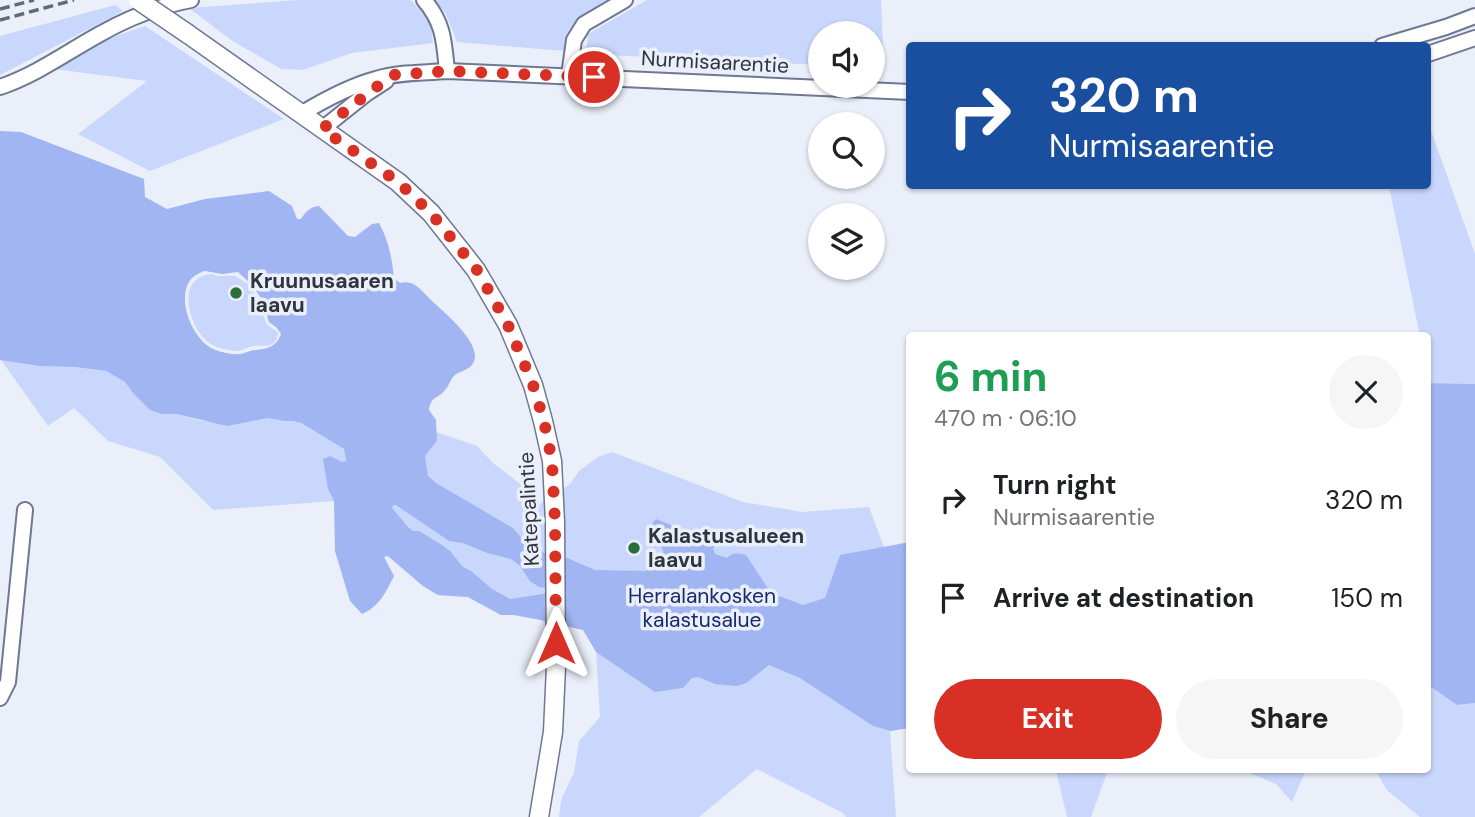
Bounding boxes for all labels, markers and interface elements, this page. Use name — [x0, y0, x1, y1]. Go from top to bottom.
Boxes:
map controls — [808, 21, 885, 280]
button: sound — [808, 21, 885, 98]
street label: Nurmisaarentie — [640, 44, 790, 80]
pin — [564, 47, 624, 107]
icon: arrive — [575, 58, 613, 96]
text: 320 m — [1049, 63, 1199, 127]
icon: right — [934, 70, 1025, 161]
button: search — [808, 112, 885, 189]
text: Nurmisaarentie — [1049, 125, 1275, 167]
button: layers — [808, 203, 885, 280]
place label: Kruunusaaren laavu — [250, 267, 394, 319]
marker: Kruunusaaren laavu — [228, 285, 244, 301]
text: 6 min — [934, 349, 1047, 404]
button: close — [1329, 355, 1403, 429]
text: 470 m · 06:10 — [934, 403, 1077, 433]
street label: Katepalintie — [512, 451, 546, 567]
text: Turn right — [993, 468, 1117, 502]
icon: right — [934, 481, 972, 519]
text: 320 m — [1325, 483, 1403, 517]
text: Nurmisaarentie — [993, 502, 1155, 532]
place label: Kalastusalueen laavu — [648, 522, 804, 574]
marker: Kalastusalueen laavu — [626, 540, 642, 556]
icon: arrive — [934, 579, 972, 617]
text: Arrive at destination — [993, 581, 1254, 615]
text: 150 m — [1331, 581, 1403, 615]
park label: Herralankosken kalastusalue — [628, 582, 776, 634]
position arrow — [519, 606, 593, 680]
button: Exit — [934, 679, 1162, 759]
button: Share — [1176, 679, 1403, 759]

